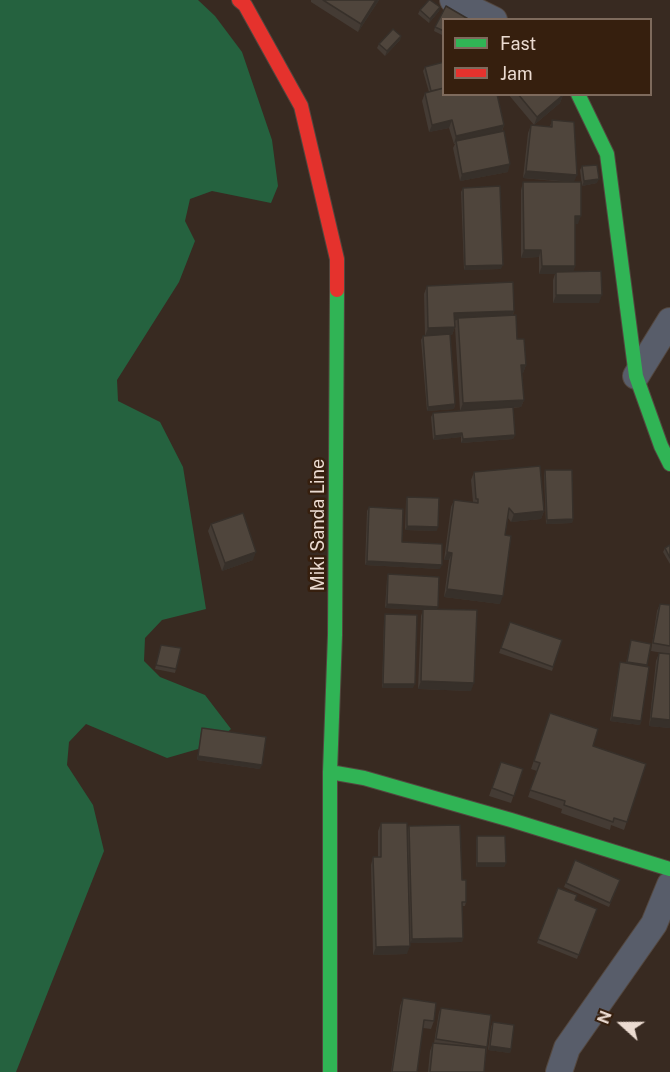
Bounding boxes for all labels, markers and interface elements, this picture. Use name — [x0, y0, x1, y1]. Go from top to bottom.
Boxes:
legend — [442, 18, 652, 96]
text: Fast — [500, 33, 536, 54]
text: Jam — [500, 63, 533, 84]
street label: Miki Sanda Line — [307, 459, 329, 591]
north arrow — [592, 994, 652, 1054]
text: N — [594, 1008, 616, 1027]

